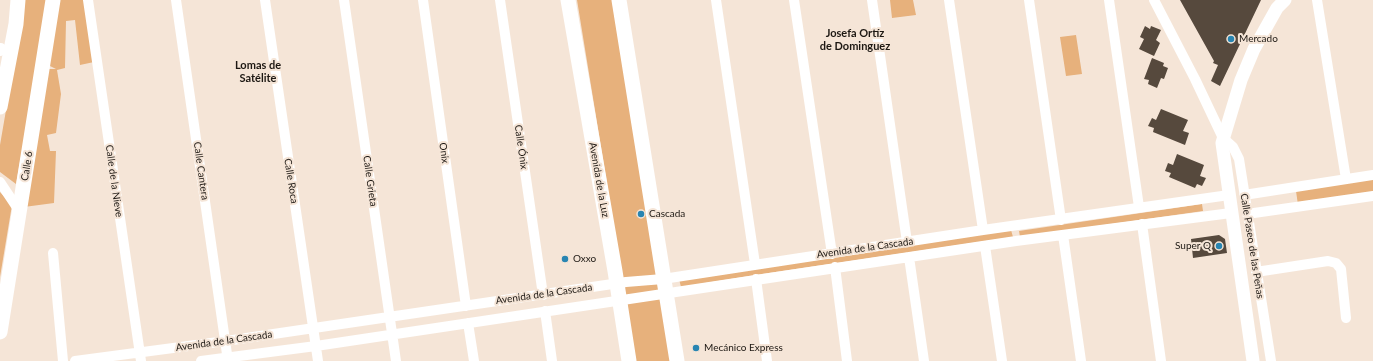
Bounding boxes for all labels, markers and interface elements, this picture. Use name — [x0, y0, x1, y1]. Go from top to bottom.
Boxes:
district label: Josefa Ortíz de Dominguez — [820, 26, 890, 52]
place label: Mercado — [1239, 33, 1278, 45]
marker: Mercado — [1226, 34, 1236, 44]
district label: Lomas de Satélite — [235, 58, 281, 84]
street label: Calle Ónix — [512, 124, 530, 170]
street label: Calle Cantera — [191, 141, 211, 201]
street label: Onix — [437, 142, 451, 164]
street label: Avenida de la Luz — [586, 142, 612, 218]
street label: Calle de la Nieve — [103, 144, 125, 218]
street label: Calle 6 — [19, 150, 35, 182]
street label: Calle Grieta — [360, 155, 380, 207]
street label: Calle Roca — [282, 158, 300, 204]
street label: Calle Paseo de las Peñas — [1238, 193, 1266, 299]
place label: Cascada — [649, 208, 685, 220]
marker: Cascada — [636, 209, 646, 219]
street label: Avenida de la Cascada — [816, 235, 914, 261]
place label: Super Q — [1175, 240, 1211, 252]
marker: Super Q — [1214, 241, 1224, 251]
place label: Oxxo — [573, 253, 596, 265]
marker: Oxxo — [560, 254, 570, 264]
street label: Avenida de la Cascada — [495, 281, 593, 307]
street label: Avenida de la Cascada — [175, 328, 273, 354]
place label: Mecánico Express — [704, 342, 783, 354]
marker: Mecánico Express — [691, 343, 701, 353]

